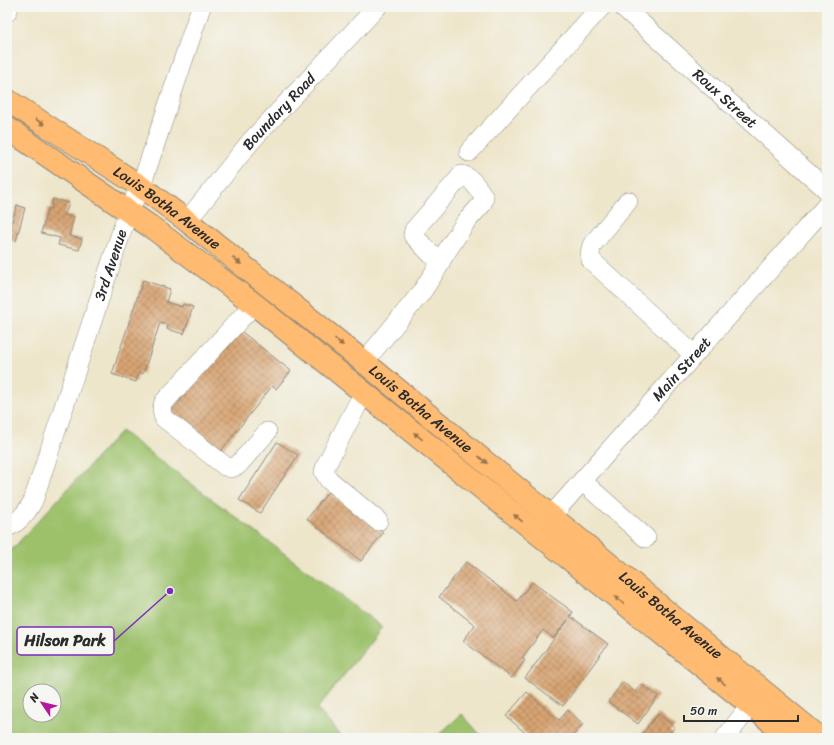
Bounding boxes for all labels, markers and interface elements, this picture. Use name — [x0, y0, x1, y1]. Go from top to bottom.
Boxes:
street label: Roux Street — [687, 62, 764, 135]
street label: Boundary Road — [235, 66, 323, 156]
one-way arrow — [34, 118, 46, 125]
street label: Louis Botha Avenue — [108, 159, 227, 256]
street label: 3rd Avenue — [87, 226, 134, 304]
one-way arrow — [232, 257, 243, 265]
street label: Main Street — [645, 330, 718, 407]
one-way arrow — [333, 338, 344, 347]
street label: Louis Botha Avenue — [363, 358, 479, 460]
one-way arrow — [412, 431, 423, 440]
one-way arrow — [477, 456, 488, 465]
one-way arrow — [513, 513, 524, 522]
street label: Louis Botha Avenue — [613, 564, 729, 666]
one-way arrow — [614, 595, 625, 604]
text: Hilson Park — [23, 626, 106, 655]
callout: Hilson Park — [17, 627, 114, 655]
one-way arrow — [715, 677, 726, 685]
north arrow — [22, 683, 62, 723]
text: N — [24, 689, 44, 707]
scale bar — [684, 697, 798, 723]
text: 50 m — [690, 700, 717, 722]

